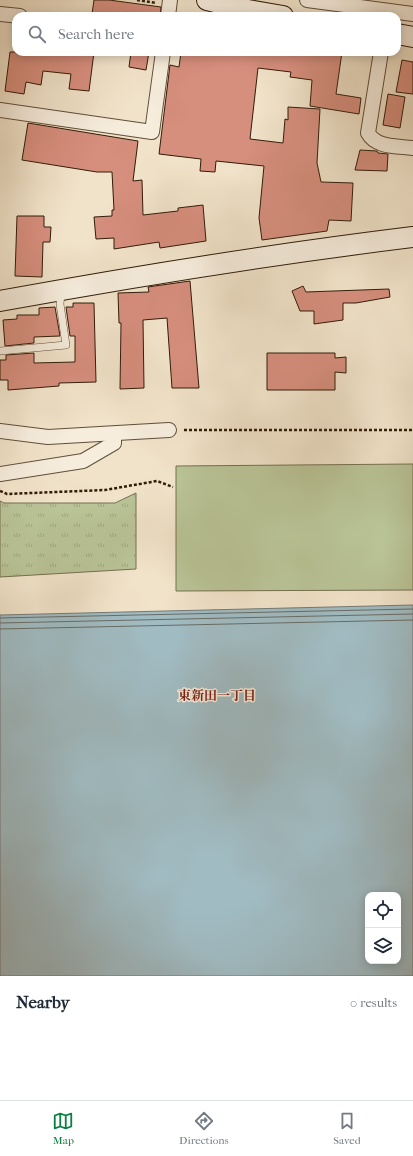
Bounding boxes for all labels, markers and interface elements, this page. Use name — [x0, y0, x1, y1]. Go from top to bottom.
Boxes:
search box — [12, 12, 401, 56]
icon: search — [26, 23, 48, 45]
text: Search here — [58, 25, 134, 43]
district label: 東新田一丁目 — [178, 688, 256, 703]
map controls — [365, 892, 401, 964]
button: locate — [365, 892, 401, 928]
button: layers — [365, 928, 401, 964]
text: Nearby — [16, 992, 70, 1012]
text: 0 results — [350, 995, 397, 1010]
tab: Map — [52, 1110, 74, 1147]
tab: Directions — [179, 1110, 229, 1147]
tab: Saved — [333, 1110, 361, 1147]

